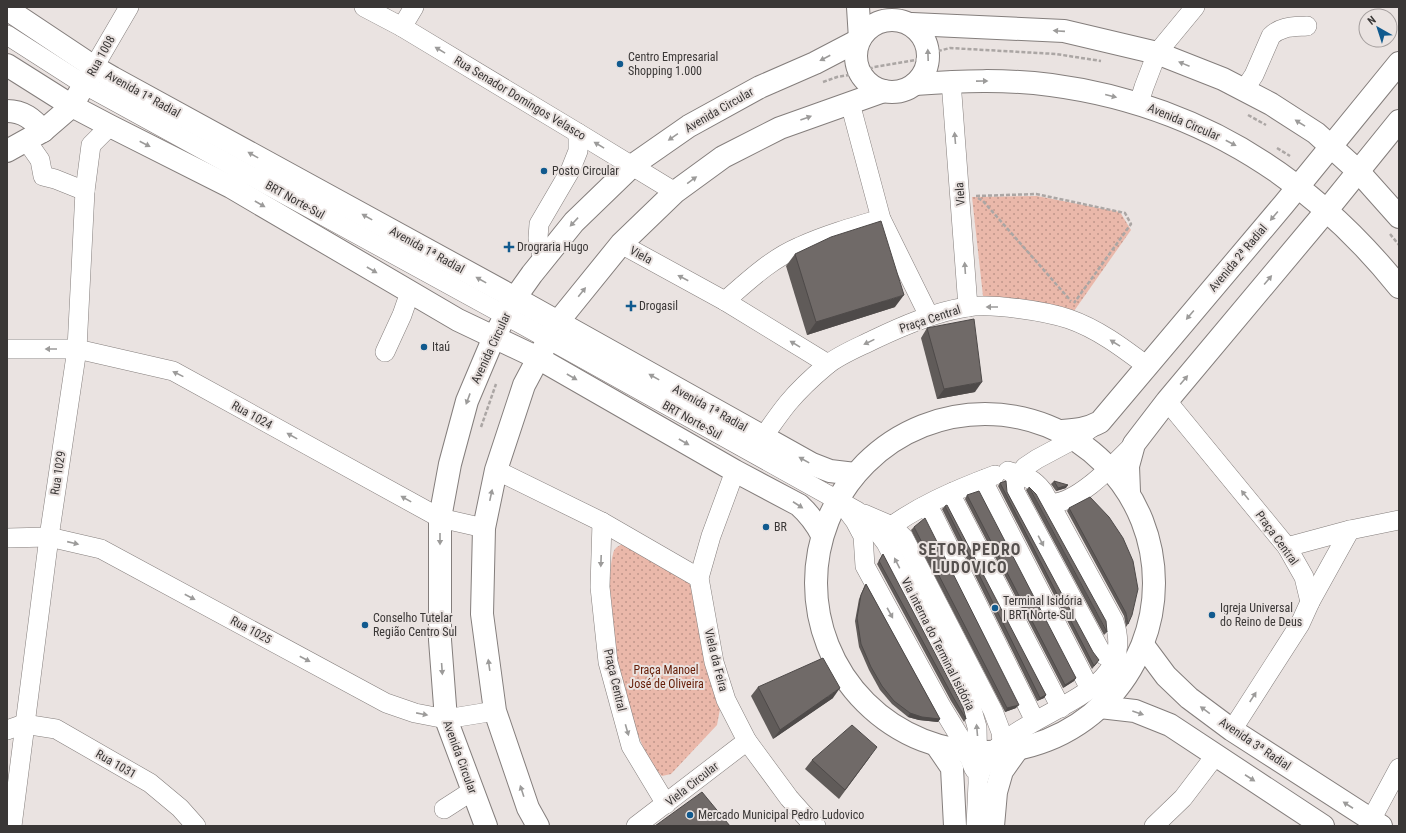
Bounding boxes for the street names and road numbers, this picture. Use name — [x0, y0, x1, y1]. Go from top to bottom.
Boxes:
street label: Rua 1008 — [84, 33, 118, 79]
street label: Rua Senador Domingos Velasco — [452, 53, 588, 143]
street label: Avenida 1ª Radial — [103, 68, 183, 120]
street label: Avenida Circular — [682, 85, 756, 135]
street label: Avenida Circular — [1146, 101, 1222, 144]
street label: BRT Norte-Sul — [263, 178, 327, 222]
street label: Viela — [952, 181, 968, 206]
street label: Avenida 2ª Radial — [1206, 222, 1270, 294]
street label: Avenida 1ª Radial — [387, 224, 467, 276]
street label: Viela — [627, 243, 655, 267]
street label: Praça Central — [898, 303, 962, 335]
street label: Avenida Circular — [468, 310, 514, 386]
street label: Avenida 1ª Radial — [670, 382, 750, 434]
street label: Rua 1024 — [229, 398, 275, 432]
street label: BRT Norte-Sul — [660, 398, 724, 442]
street label: Rua 1029 — [48, 450, 68, 496]
street label: Praça Central — [1253, 508, 1301, 568]
street label: Via interna do Terminal Isidória — [898, 575, 978, 713]
street label: Rua 1025 — [228, 613, 274, 647]
street label: Viela da Feira — [701, 627, 731, 693]
street label: Praça Central — [601, 647, 629, 713]
street label: Avenida 3ª Radial — [1217, 715, 1293, 773]
street label: Avenida Circular — [440, 718, 480, 796]
street label: Rua 1031 — [93, 747, 139, 781]
street label: Viela Circular — [663, 759, 721, 809]

